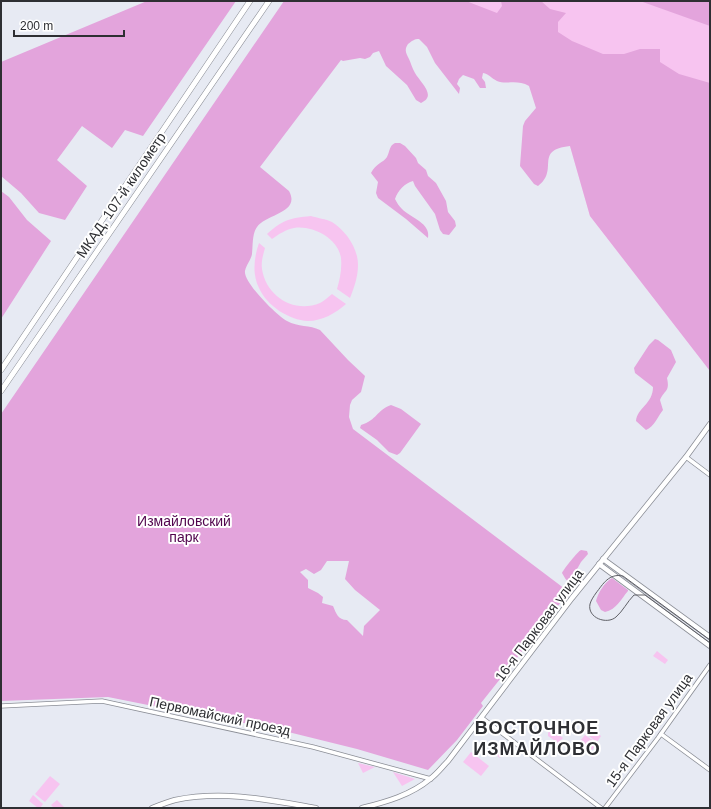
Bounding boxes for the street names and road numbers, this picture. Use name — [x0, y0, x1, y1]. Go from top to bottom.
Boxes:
street label: МКАД, 107-й километр — [73, 129, 169, 261]
street label: 16-я Парковая улица — [492, 566, 587, 684]
street label: 15-я Парковая улица — [602, 670, 696, 790]
street label: Первомайский проезд — [148, 693, 292, 739]

